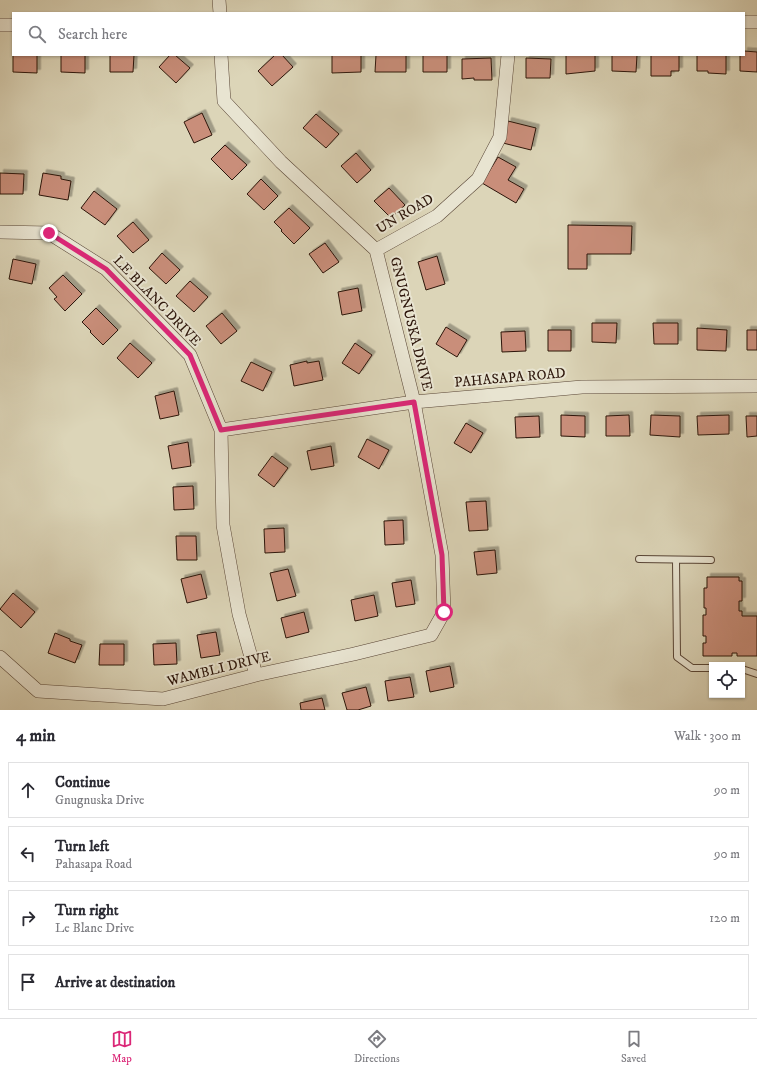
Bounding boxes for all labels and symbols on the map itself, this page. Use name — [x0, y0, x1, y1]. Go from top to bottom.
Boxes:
street label: UN ROAD — [373, 190, 437, 238]
route end — [40, 224, 58, 242]
street label: LE BLANC DRIVE — [109, 252, 205, 350]
street label: GNUGNUSKA DRIVE — [386, 255, 436, 393]
street label: PAHASAPA ROAD — [454, 364, 566, 392]
route start — [435, 603, 453, 621]
street label: WAMBLI DRIVE — [164, 647, 273, 691]

